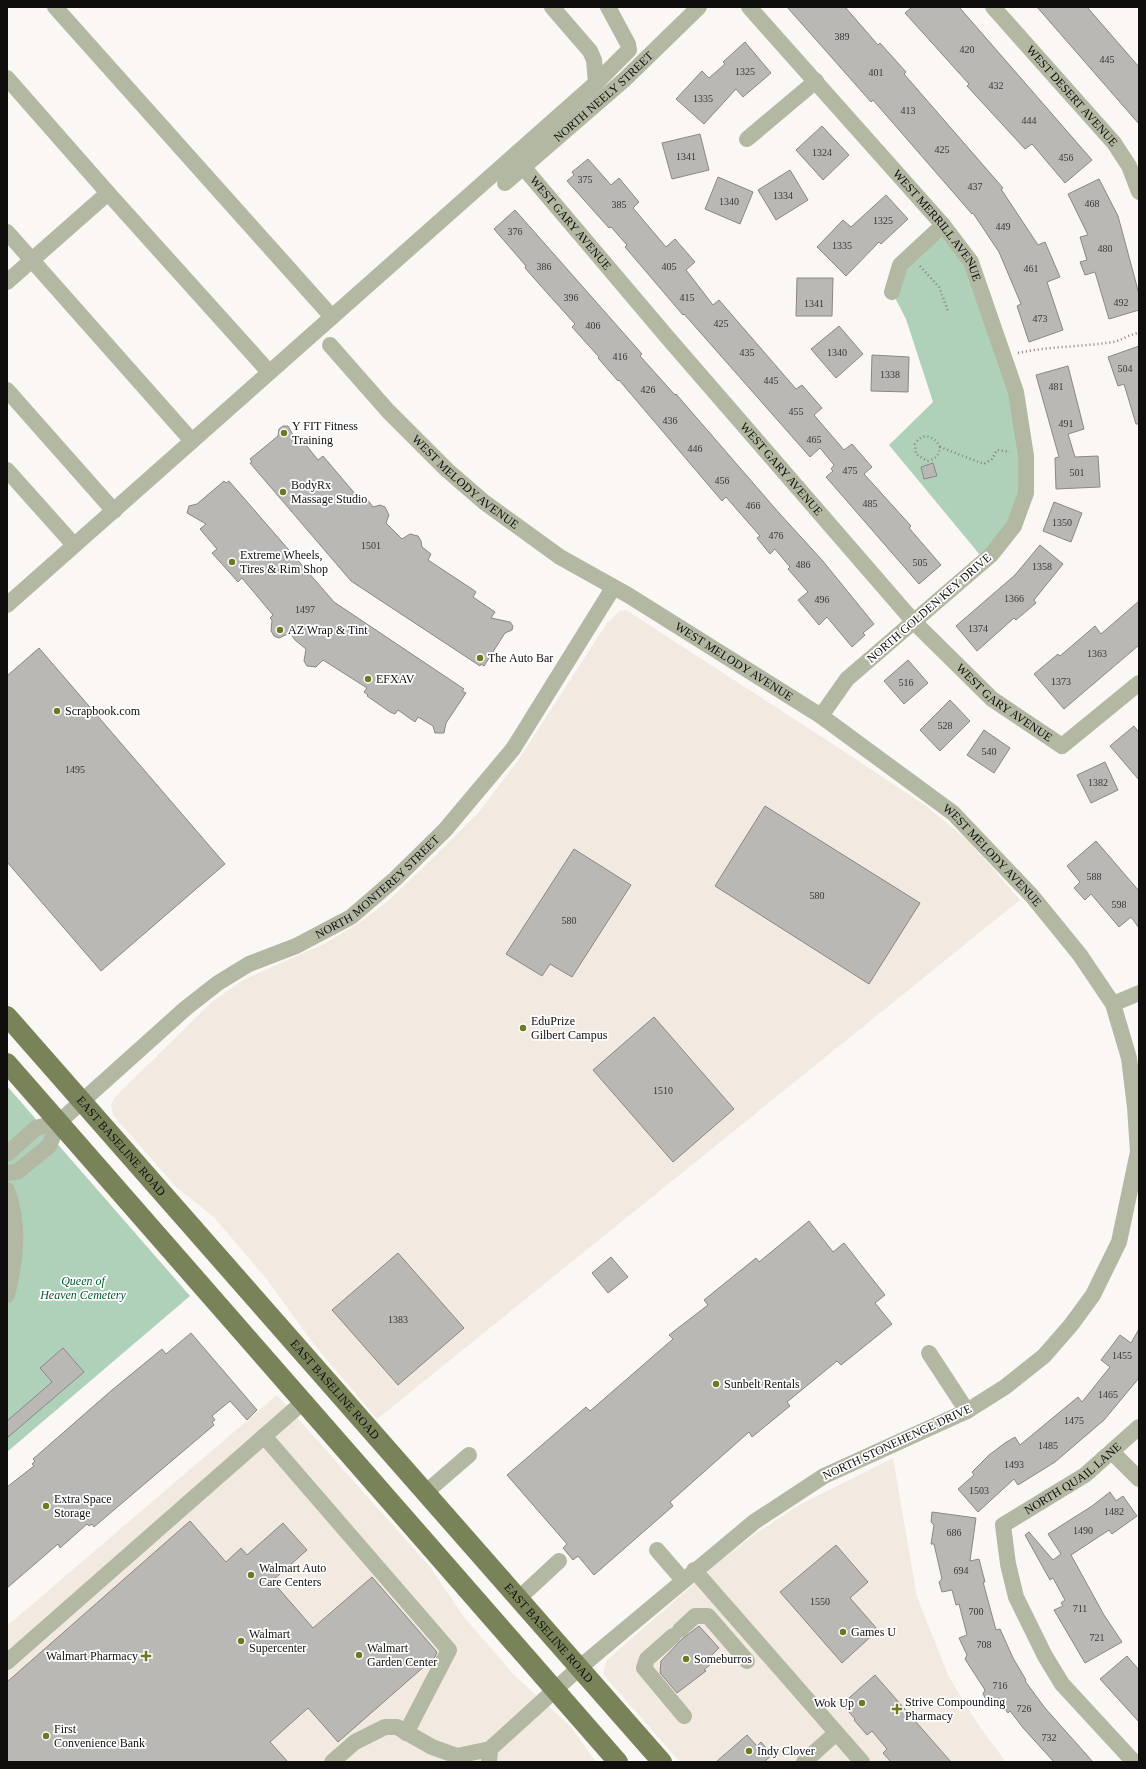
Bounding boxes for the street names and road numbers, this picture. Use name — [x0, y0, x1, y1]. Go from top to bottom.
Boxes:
street label: WEST DESERT AVENUE — [1024, 43, 1121, 149]
street label: NORTH NEELY STREET — [551, 48, 656, 145]
street label: WEST MERRILL AVENUE — [890, 167, 984, 283]
street label: WEST GARY AVENUE — [527, 173, 614, 273]
street label: WEST GARY AVENUE — [737, 420, 826, 518]
street label: WEST MELODY AVENUE — [409, 432, 521, 532]
street label: NORTH GOLDEN KEY DRIVE — [864, 550, 994, 666]
street label: WEST MELODY AVENUE — [672, 619, 796, 704]
street label: WEST GARY AVENUE — [953, 661, 1055, 744]
street label: WEST MELODY AVENUE — [940, 801, 1044, 909]
street label: NORTH MONTEREY STREET — [313, 832, 443, 942]
street label: EAST BASELINE ROAD — [74, 1093, 169, 1199]
street label: EAST BASELINE ROAD — [287, 1337, 383, 1442]
street label: NORTH STONEHENGE DRIVE — [820, 1401, 974, 1483]
street label: NORTH QUAIL LANE — [1022, 1439, 1124, 1517]
street label: EAST BASELINE ROAD — [501, 1580, 596, 1686]

